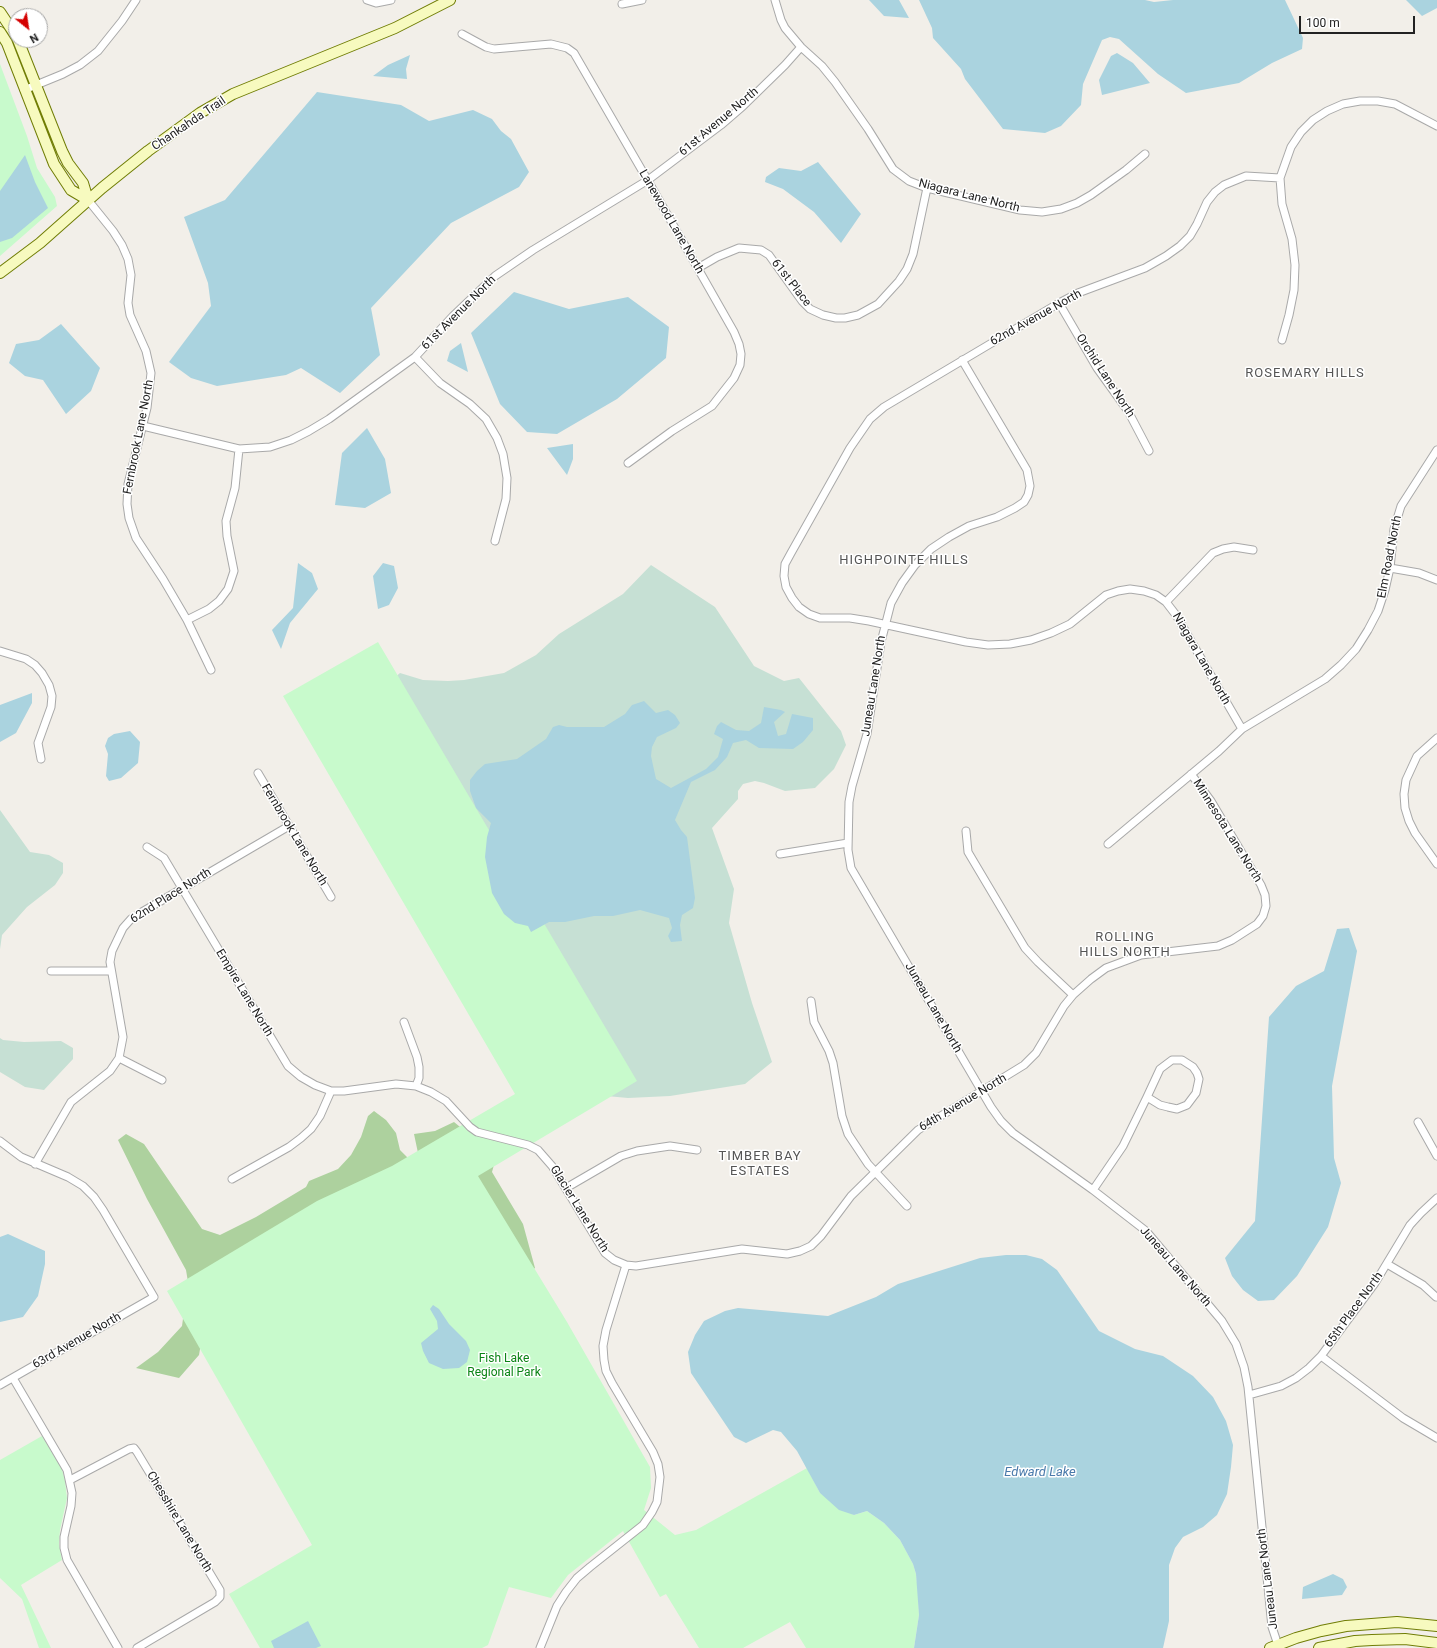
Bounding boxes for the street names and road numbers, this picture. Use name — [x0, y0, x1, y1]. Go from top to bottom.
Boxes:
street label: 61st Avenue North — [676, 85, 762, 159]
street label: Chankahda Trail — [149, 94, 229, 154]
street label: Lanewood Lane North — [635, 167, 707, 277]
street label: Niagara Lane North — [917, 176, 1021, 216]
street label: 61st Place — [768, 256, 814, 310]
street label: 61st Avenue North — [419, 273, 499, 353]
street label: 62nd Avenue North — [988, 287, 1084, 349]
street label: Orchid Lane North — [1073, 331, 1137, 421]
street label: Fernbrook Lane North — [121, 379, 157, 495]
street label: Elm Road North — [1375, 514, 1405, 600]
street label: Niagara Lane North — [1169, 610, 1233, 708]
street label: Juneau Lane North — [859, 635, 889, 737]
street label: Minnesota Lane North — [1189, 777, 1265, 885]
street label: Fernbrook Lane North — [258, 781, 330, 889]
street label: 62nd Place North — [128, 865, 214, 927]
street label: Empire Lane North — [212, 947, 276, 1039]
street label: Juneau Lane North — [901, 960, 965, 1056]
street label: 64th Avenue North — [917, 1071, 1009, 1135]
street label: Glacier Lane North — [547, 1163, 611, 1255]
street label: Juneau Lane North — [1136, 1224, 1214, 1310]
street label: 65th Place North — [1322, 1269, 1386, 1351]
street label: 63rd Avenue North — [30, 1310, 124, 1372]
street label: Chesshire Lane North — [143, 1469, 215, 1575]
street label: Juneau Lane North — [1255, 1528, 1281, 1630]

